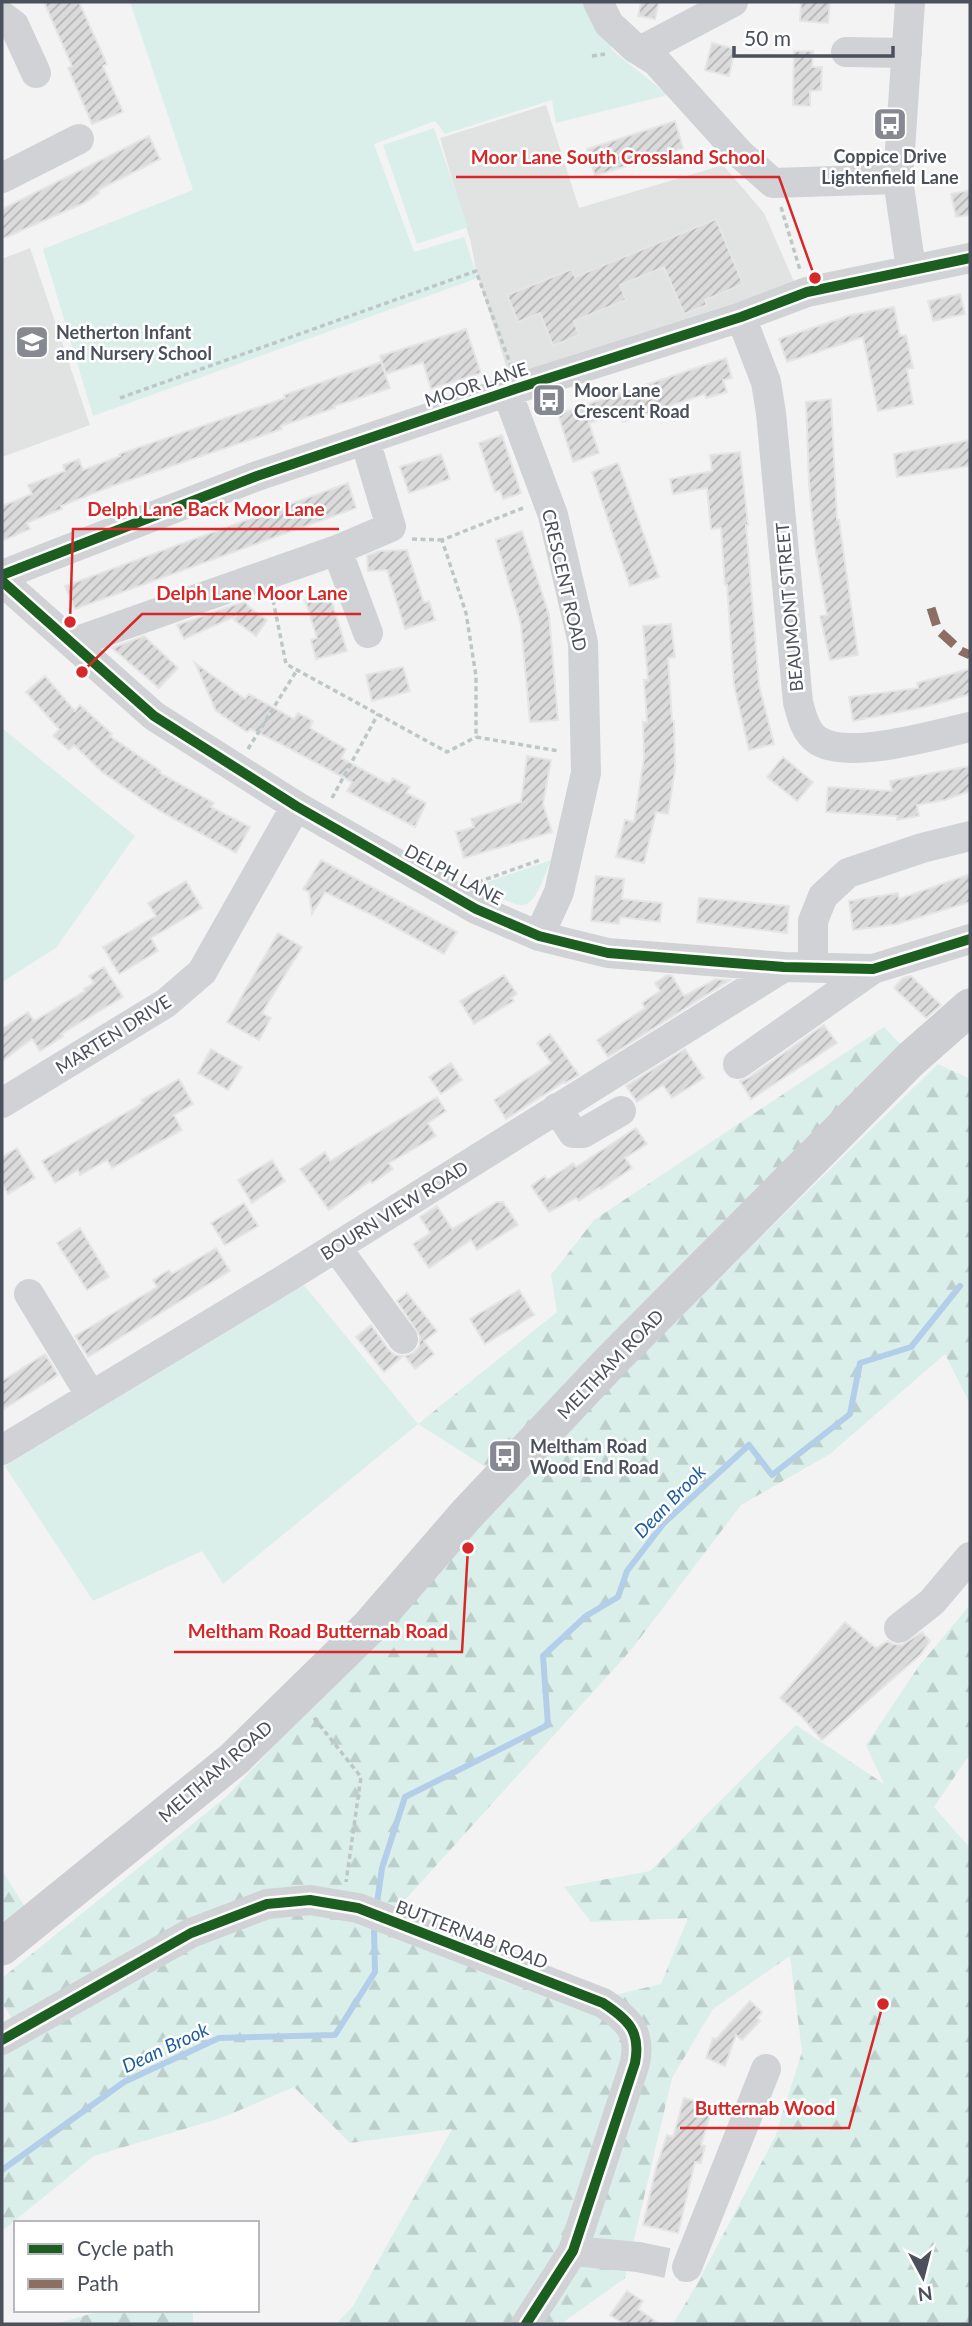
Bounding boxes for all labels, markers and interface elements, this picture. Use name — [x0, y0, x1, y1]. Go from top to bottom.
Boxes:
scale bar — [734, 14, 893, 58]
text: 50 m — [744, 25, 791, 50]
bus stop icon: Coppice Drive Lightenfield Lane — [871, 105, 909, 143]
callout: Moor Lane South Crossland School — [456, 137, 779, 177]
text: Moor Lane South Crossland School — [471, 145, 765, 168]
place label: Coppice Drive Lightenfield Lane — [821, 145, 959, 188]
place label: Netherton Infant and Nursery School — [56, 321, 212, 364]
school or university icon: Netherton Infant and Nursery School — [13, 323, 51, 361]
street label: MOOR LANE — [422, 357, 530, 411]
place label: Moor Lane Crescent Road — [574, 379, 690, 422]
bus stop icon: Moor Lane Crescent Road — [530, 381, 568, 419]
callout: Delph Lane Back Moor Lane — [73, 489, 339, 529]
text: Delph Lane Back Moor Lane — [87, 497, 325, 520]
street label: CRESCENT ROAD — [538, 507, 592, 653]
street label: BEAUMONT STREET — [771, 521, 807, 693]
callout: Delph Lane Moor Lane — [142, 574, 361, 614]
text: Delph Lane Moor Lane — [156, 581, 348, 604]
street label: DELPH LANE — [401, 839, 507, 909]
street label: MARTEN DRIVE — [51, 990, 175, 1078]
street label: BOURN VIEW ROAD — [316, 1156, 472, 1264]
street label: MELTHAM ROAD — [552, 1305, 668, 1423]
place label: Meltham Road Wood End Road — [530, 1435, 659, 1478]
bus stop icon: Meltham Road Wood End Road — [486, 1437, 524, 1475]
water label: Dean Brook — [628, 1459, 710, 1542]
callout: Meltham Road Butternab Road — [174, 1612, 462, 1652]
text: Meltham Road Butternab Road — [188, 1619, 448, 1642]
street label: MELTHAM ROAD — [154, 1716, 276, 1826]
street label: BUTTERNAB ROAD — [393, 1895, 551, 1973]
water label: Dean Brook — [118, 2017, 213, 2077]
callout: Butternab Wood — [680, 2088, 849, 2128]
text: Butternab Wood — [695, 2096, 835, 2119]
legend — [14, 2221, 259, 2312]
text: Cycle path — [77, 2235, 174, 2260]
north arrow — [888, 2242, 958, 2312]
text: Path — [77, 2270, 119, 2295]
text: N — [916, 2282, 934, 2307]

